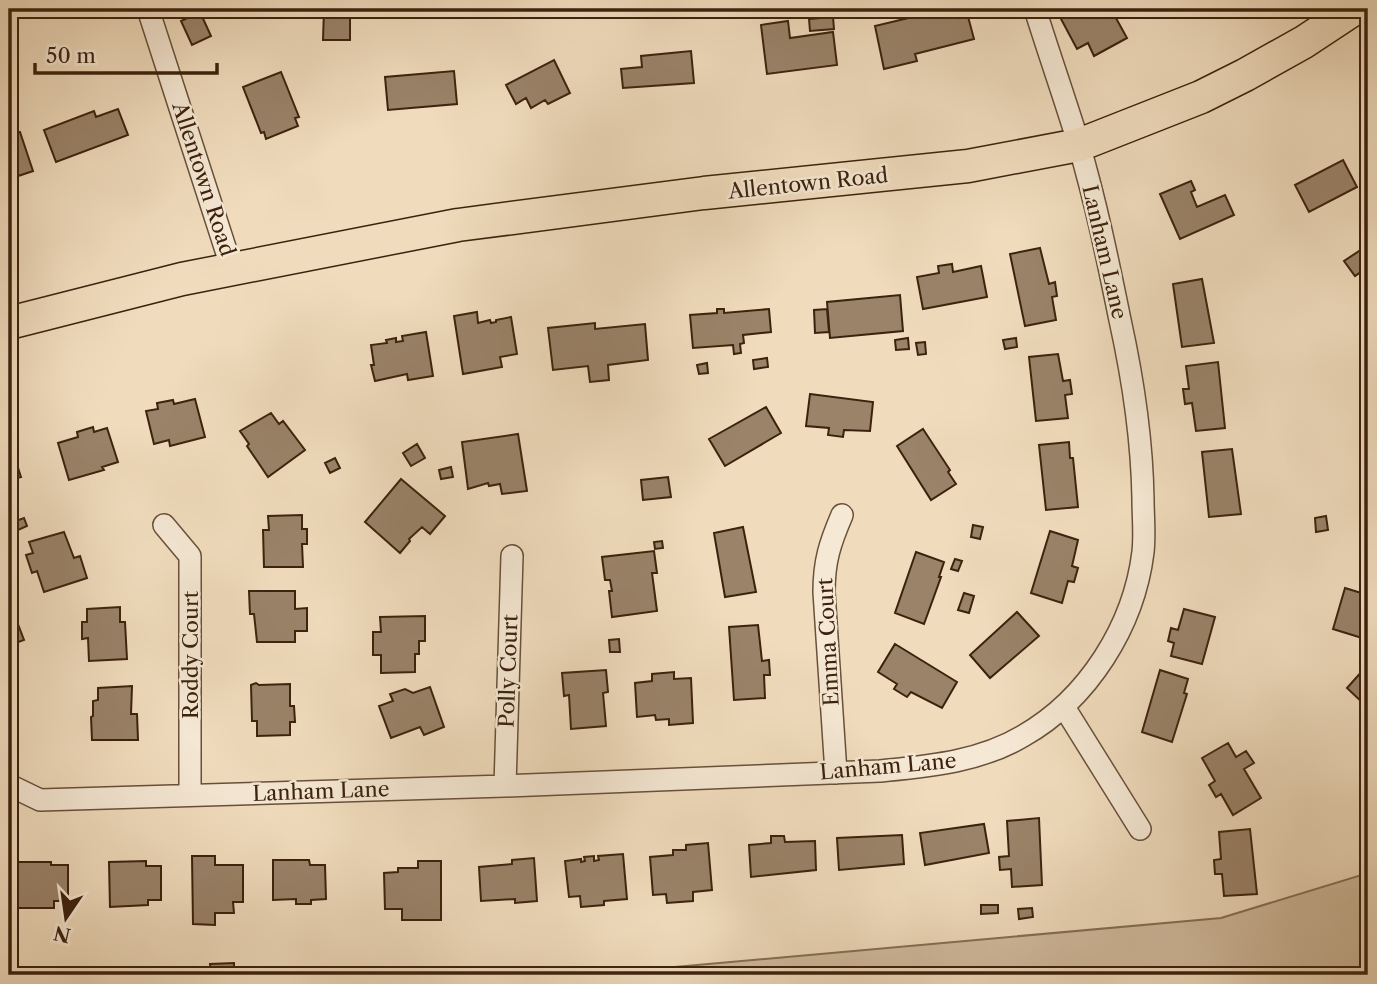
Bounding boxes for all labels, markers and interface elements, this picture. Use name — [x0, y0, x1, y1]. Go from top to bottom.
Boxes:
scale bar — [35, 32, 217, 76]
text: 50 m — [46, 43, 96, 68]
street label: Allentown Road — [167, 98, 241, 259]
street label: Allentown Road — [726, 162, 889, 204]
street label: Lanham Lane — [1077, 182, 1133, 322]
street label: Emma Court — [812, 577, 844, 707]
street label: Roddy Court — [178, 590, 203, 719]
street label: Polly Court — [494, 613, 522, 728]
street label: Lanham Lane — [819, 748, 957, 784]
street label: Lanham Lane — [252, 776, 390, 806]
north arrow — [32, 883, 102, 953]
text: N — [52, 921, 73, 947]

